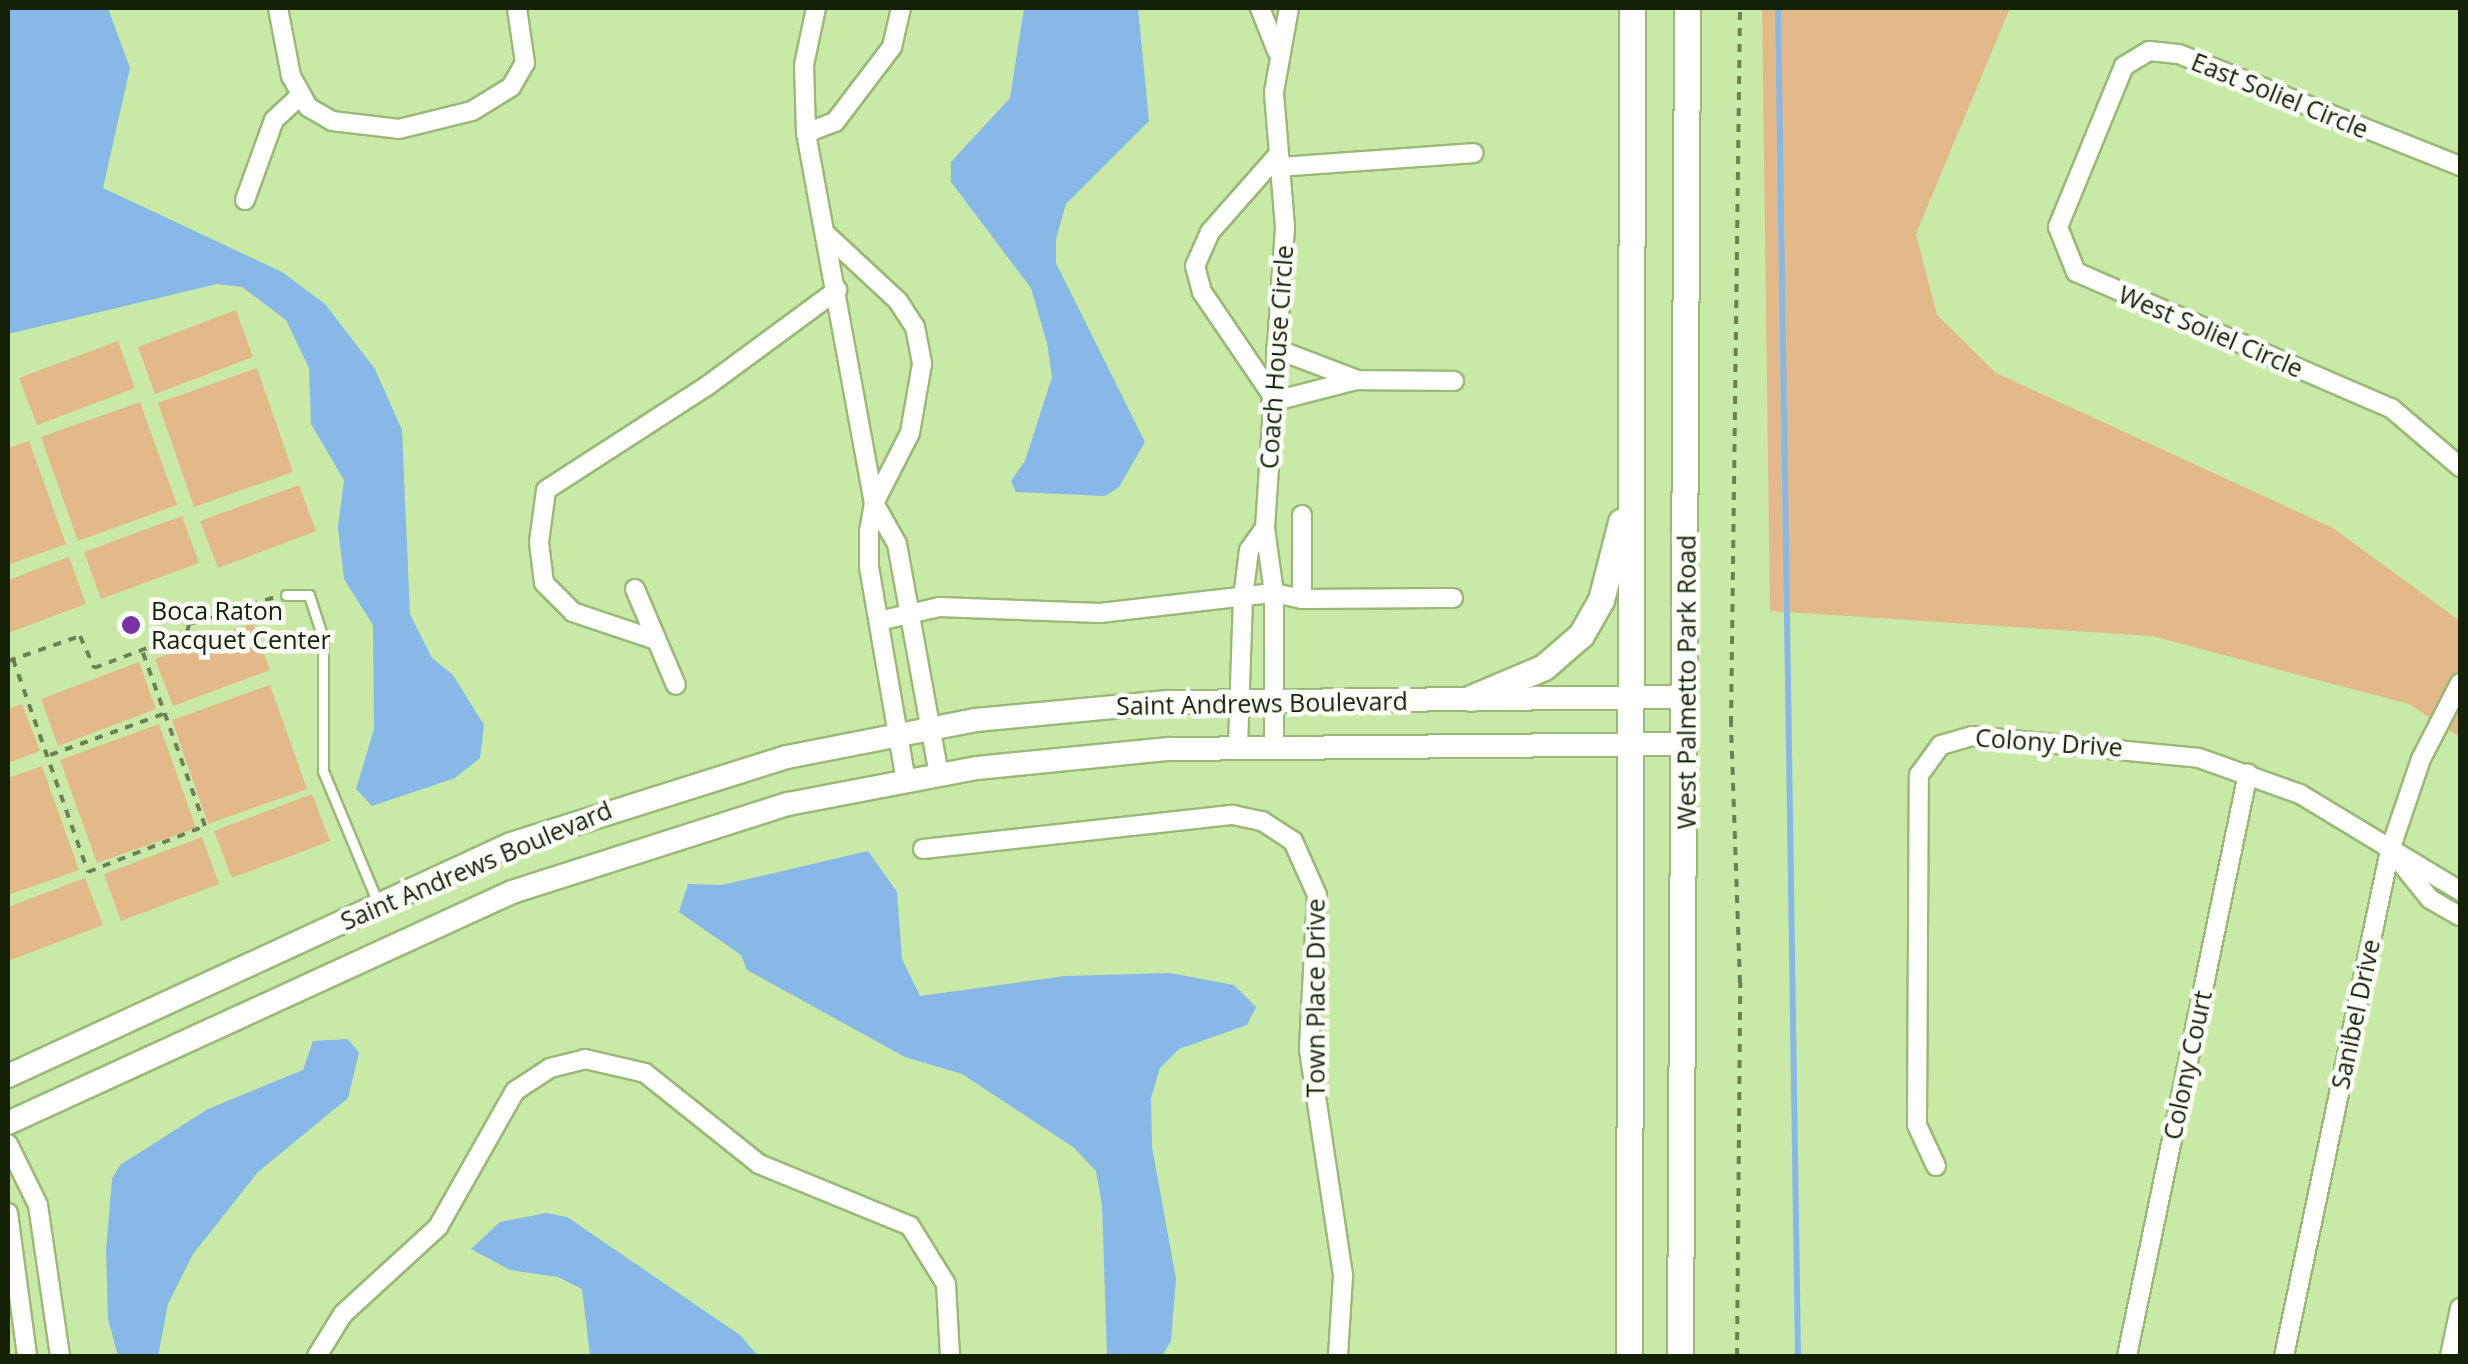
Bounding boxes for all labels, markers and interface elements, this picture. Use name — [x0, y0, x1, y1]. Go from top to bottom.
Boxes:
street label: East Soliel Circle — [2187, 46, 2373, 144]
street label: Coach House Circle — [1253, 244, 1299, 470]
street label: West Soliel Circle — [2114, 279, 2308, 383]
street label: West Palmetto Park Road — [1671, 535, 1701, 829]
place label: Boca Raton Racquet Center — [151, 596, 331, 655]
marker: Boca Raton Racquet Center — [120, 614, 142, 636]
street label: Saint Andrews Boulevard — [1116, 685, 1408, 721]
street label: Colony Drive — [1974, 722, 2124, 762]
street label: Saint Andrews Boulevard — [336, 794, 616, 936]
street label: Town Place Drive — [1300, 899, 1330, 1097]
street label: Sanibel Drive — [2324, 936, 2386, 1092]
street label: Colony Court — [2157, 988, 2217, 1142]

